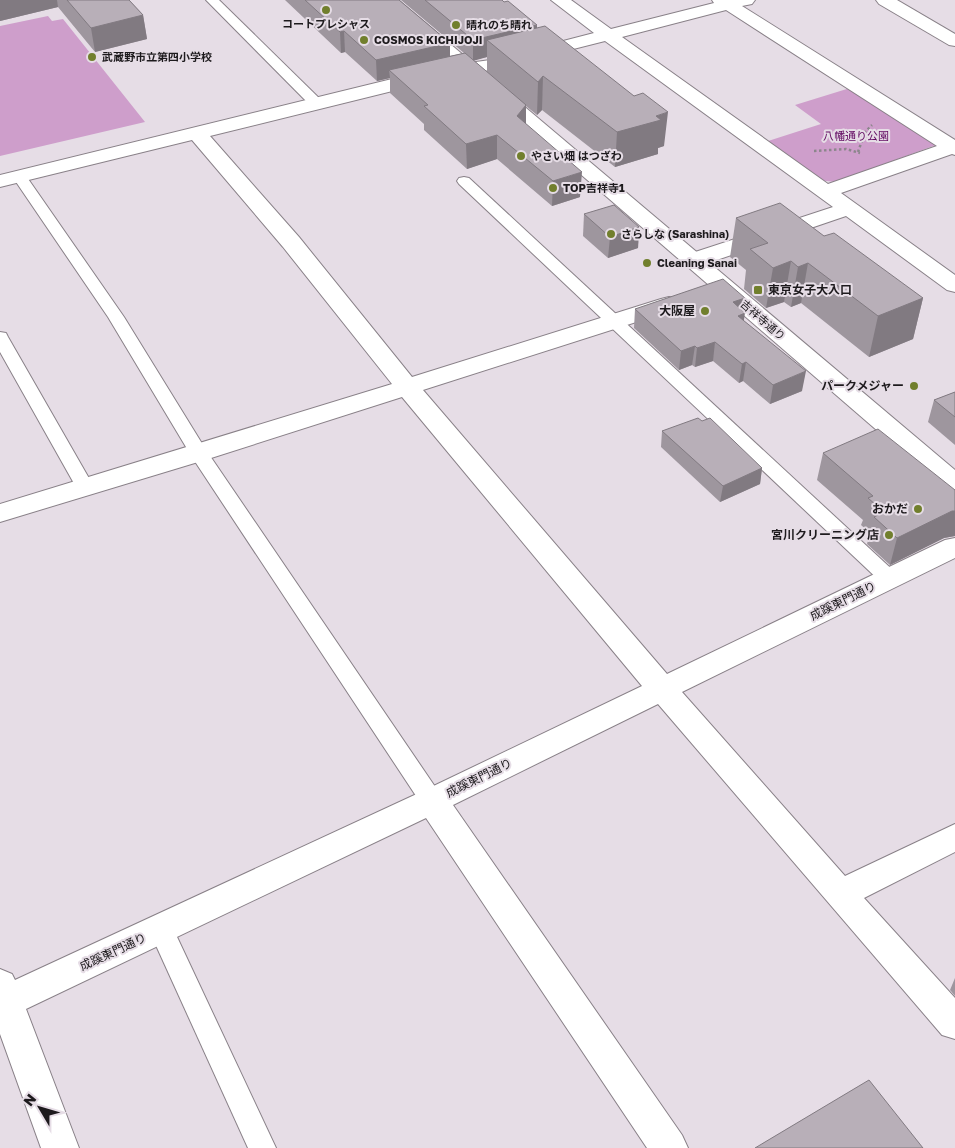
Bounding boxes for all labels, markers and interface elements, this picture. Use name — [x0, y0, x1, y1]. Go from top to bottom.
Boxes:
marker: コートプレシャス — [320, 4, 332, 16]
place label: コートプレシャス — [282, 17, 370, 30]
place label: 晴れのち晴れ — [466, 18, 532, 31]
marker: 晴れのち晴れ — [450, 19, 462, 31]
place label: COSMOS KICHIJOJI — [374, 33, 482, 46]
marker: COSMOS KICHIJOJI — [358, 34, 370, 46]
place label: 武蔵野市立第四小学校 — [102, 50, 212, 63]
marker: 武蔵野市立第四小学校 — [86, 51, 98, 63]
park label: 八幡通り公園 — [823, 129, 889, 142]
place label: やさい畑 はつざわ — [531, 149, 622, 162]
marker: やさい畑 はつざわ — [515, 150, 527, 162]
place label: TOP吉祥寺1 — [563, 181, 625, 194]
marker: TOP吉祥寺1 — [547, 182, 559, 194]
place label: さらしな (Sarashina) — [621, 227, 729, 240]
marker: さらしな (Sarashina) — [605, 228, 617, 240]
place label: Cleaning Sanai — [657, 256, 737, 269]
marker: Cleaning Sanai — [641, 257, 653, 269]
place label: 東京女子大入口 — [768, 282, 852, 297]
marker: 東京女子大入口 — [752, 284, 764, 296]
street label: 吉祥寺通り — [738, 297, 788, 343]
place label: 大阪屋 — [659, 303, 695, 318]
marker: 大阪屋 — [699, 305, 711, 317]
place label: パークメジャー — [821, 378, 904, 393]
marker: パークメジャー — [908, 380, 920, 392]
place label: おかだ — [872, 501, 908, 516]
marker: おかだ — [912, 503, 924, 515]
place label: 宮川クリーニング店 — [771, 527, 879, 542]
marker: 宮川クリーニング店 — [883, 529, 895, 541]
street label: 成蹊東門通り — [807, 578, 878, 623]
street label: 成蹊東門通り — [443, 755, 514, 800]
street label: 成蹊東門通り — [77, 930, 149, 974]
north arrow — [15, 1083, 65, 1133]
text: N — [19, 1090, 39, 1109]

